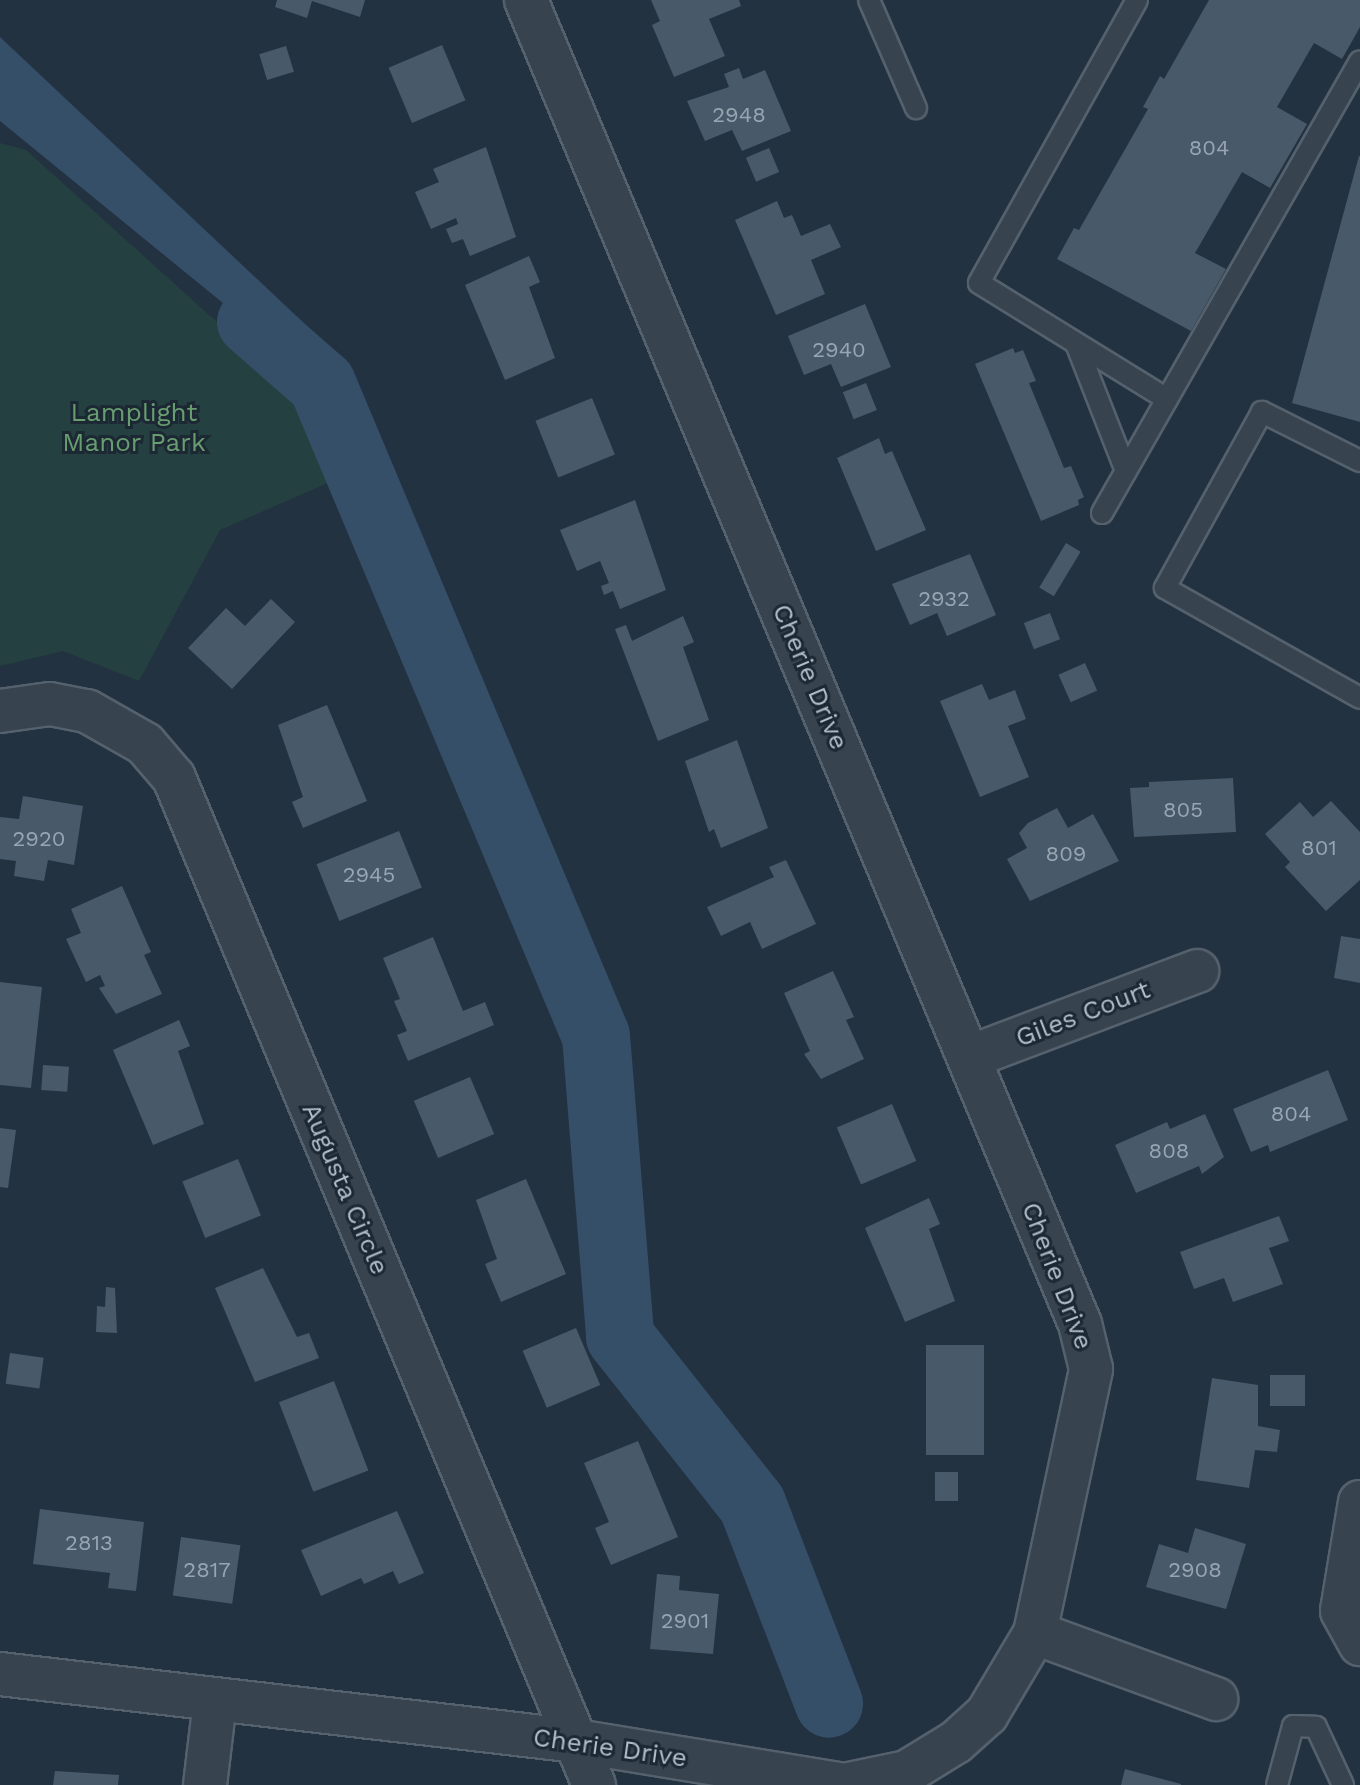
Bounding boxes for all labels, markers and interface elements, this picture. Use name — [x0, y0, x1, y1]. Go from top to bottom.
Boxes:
house number: 2948 — [712, 102, 766, 128]
house number: 804 — [1189, 135, 1229, 161]
house number: 2940 — [812, 337, 866, 363]
park label: Lamplight Manor Park — [62, 397, 206, 458]
house number: 2932 — [918, 586, 970, 612]
street label: Cherie Drive — [765, 600, 855, 754]
house number: 805 — [1163, 797, 1203, 823]
house number: 2920 — [13, 826, 65, 852]
house number: 801 — [1301, 835, 1337, 861]
house number: 809 — [1046, 841, 1086, 867]
house number: 2945 — [343, 862, 395, 888]
street label: Giles Court — [1011, 974, 1155, 1054]
street label: Augusta Circle — [295, 1098, 395, 1280]
house number: 804 — [1271, 1101, 1311, 1127]
house number: 808 — [1149, 1138, 1189, 1164]
street label: Cherie Drive — [1015, 1198, 1099, 1354]
house number: 2813 — [65, 1530, 113, 1556]
house number: 2817 — [183, 1557, 231, 1583]
house number: 2908 — [1168, 1557, 1222, 1583]
house number: 2901 — [661, 1608, 709, 1634]
street label: Cherie Drive — [531, 1722, 689, 1774]

